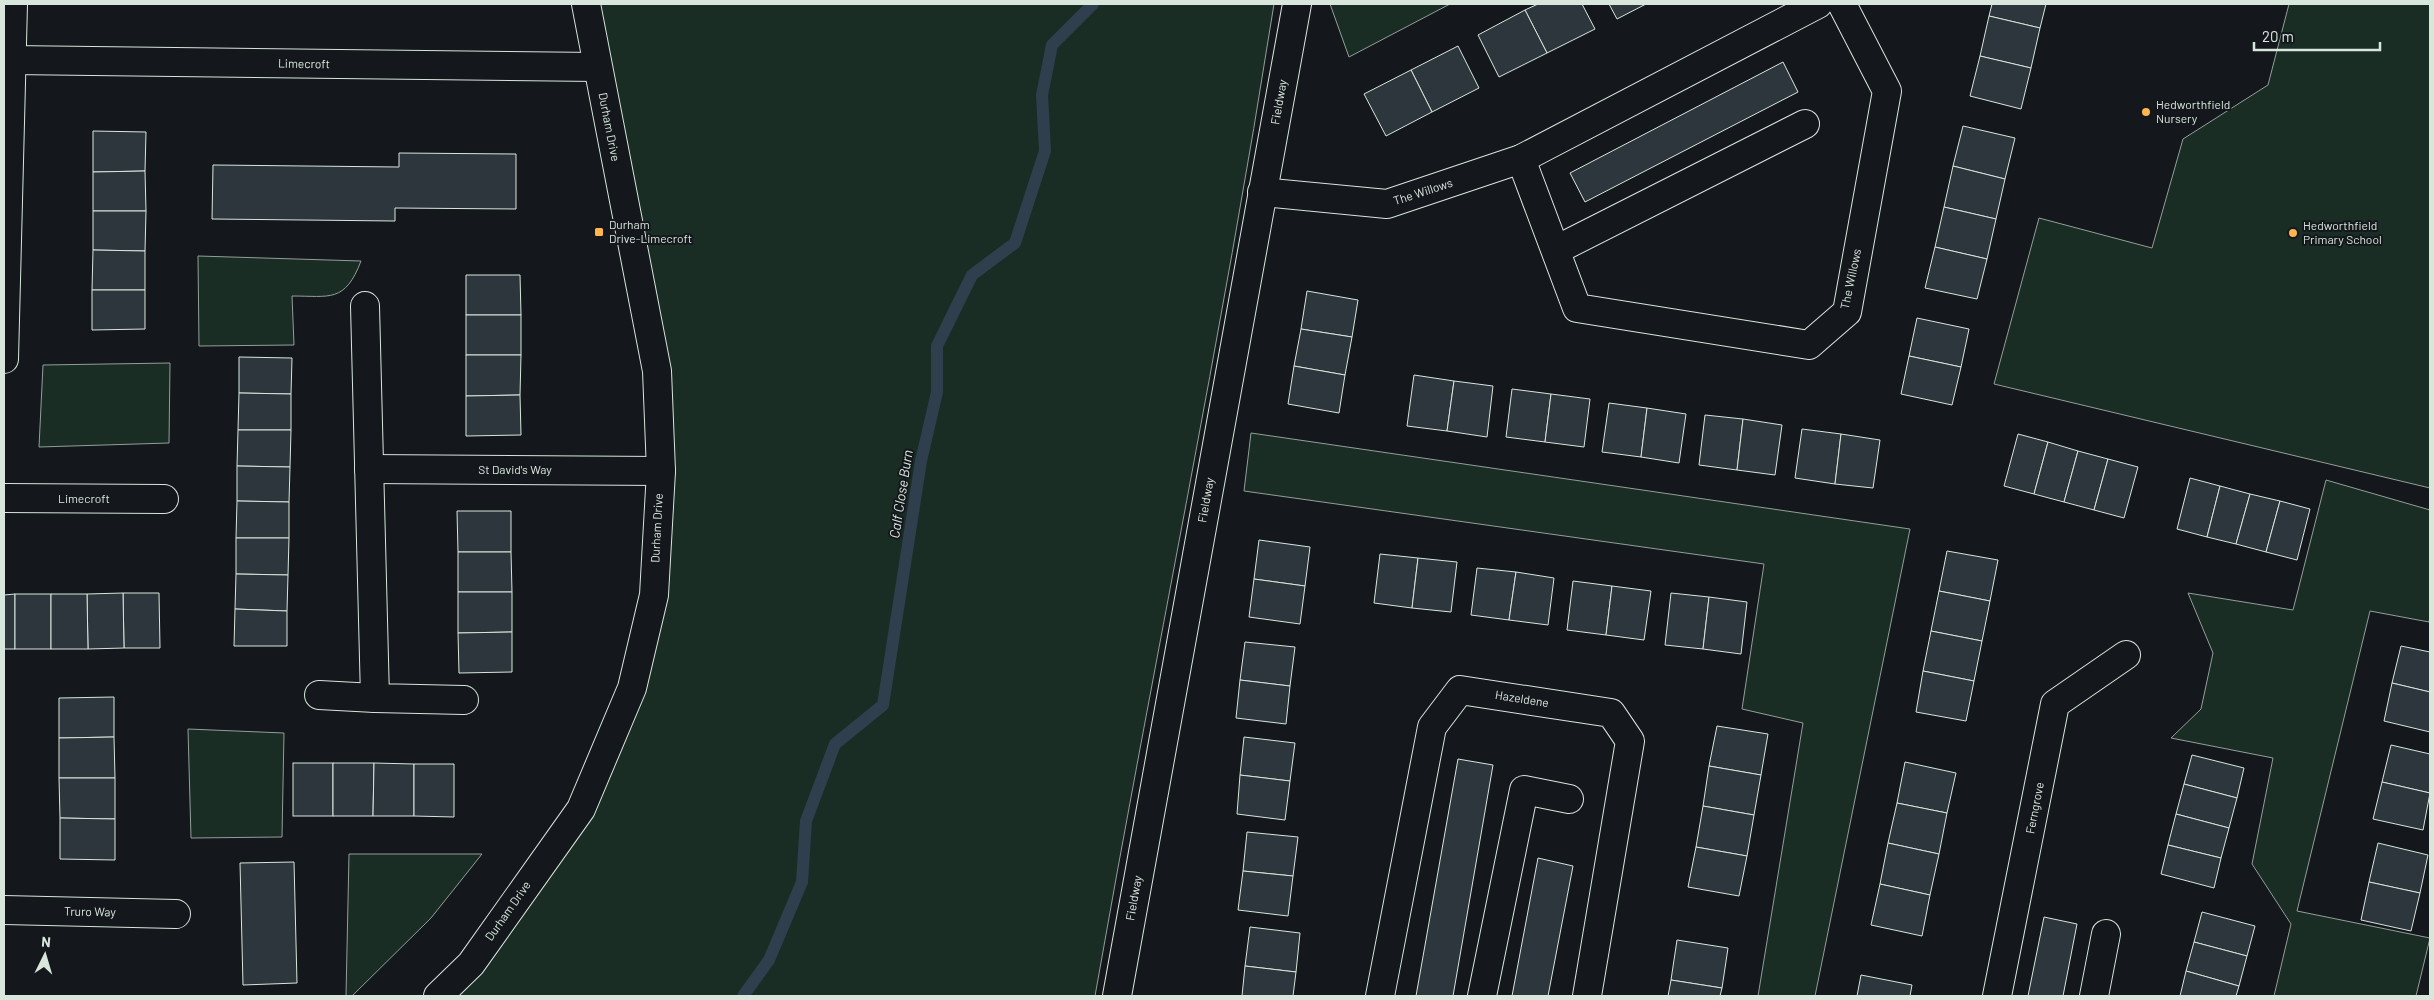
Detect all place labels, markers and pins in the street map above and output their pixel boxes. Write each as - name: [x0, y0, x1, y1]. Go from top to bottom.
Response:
- place label: Hedworthfield Nursery: [2156, 97, 2230, 125]
- marker: Hedworthfield Nursery: [2140, 106, 2152, 118]
- place label: Durham Drive-Limecroft: [609, 217, 692, 245]
- place label: Hedworthfield Primary School: [2303, 218, 2382, 246]
- marker: Durham Drive-Limecroft: [593, 226, 605, 238]
- marker: Hedworthfield Primary School: [2287, 227, 2299, 239]

